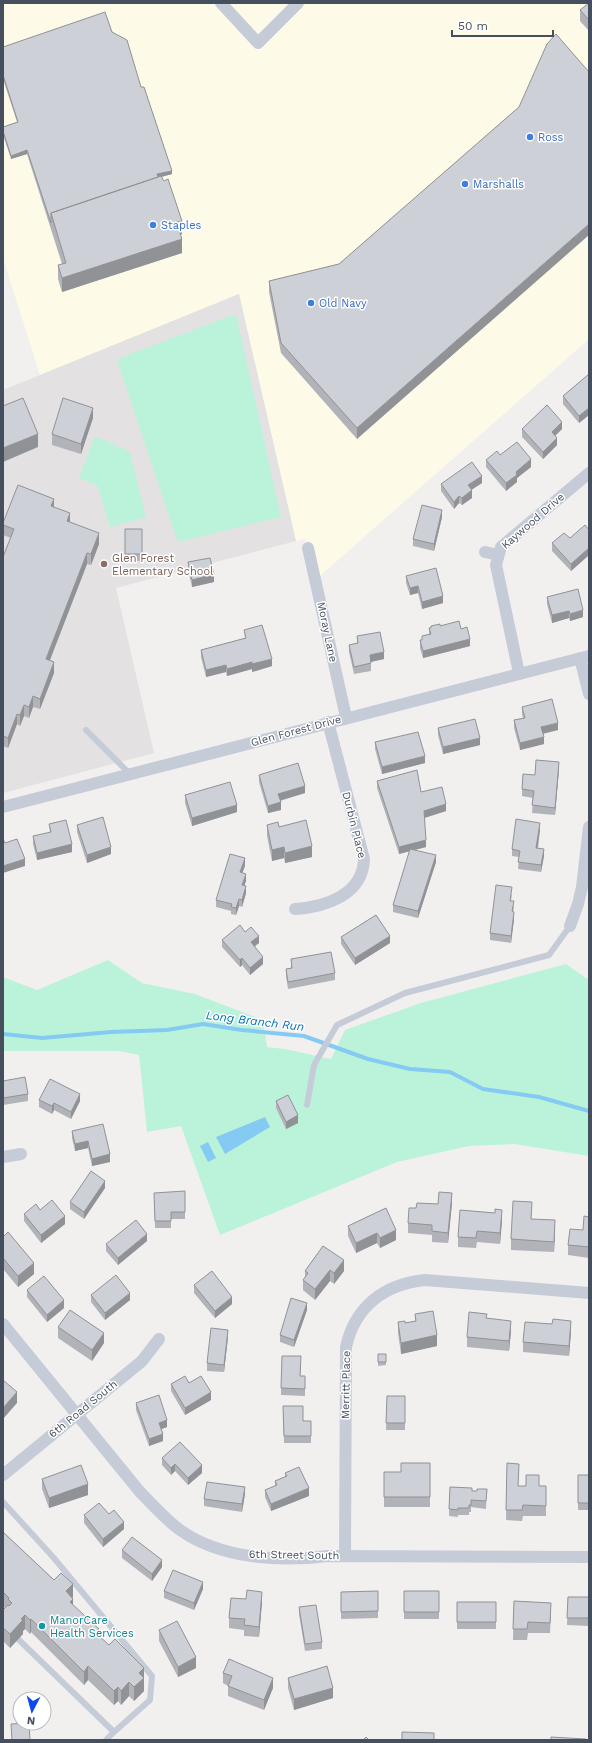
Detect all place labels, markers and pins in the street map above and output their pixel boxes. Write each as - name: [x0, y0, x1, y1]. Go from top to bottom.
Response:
- place label: Ross: [538, 131, 564, 144]
- marker: Ross: [525, 132, 535, 142]
- place label: Marshalls: [473, 178, 524, 191]
- marker: Marshalls: [460, 179, 470, 189]
- place label: Staples: [161, 219, 201, 232]
- marker: Staples: [148, 220, 158, 230]
- place label: Old Navy: [319, 297, 367, 310]
- marker: Old Navy: [306, 298, 316, 308]
- place label: Glen Forest Elementary School: [112, 552, 214, 578]
- marker: Glen Forest Elementary School: [99, 559, 109, 569]
- place label: ManorCare Health Services: [50, 1614, 134, 1640]
- marker: ManorCare Health Services: [37, 1621, 47, 1631]

